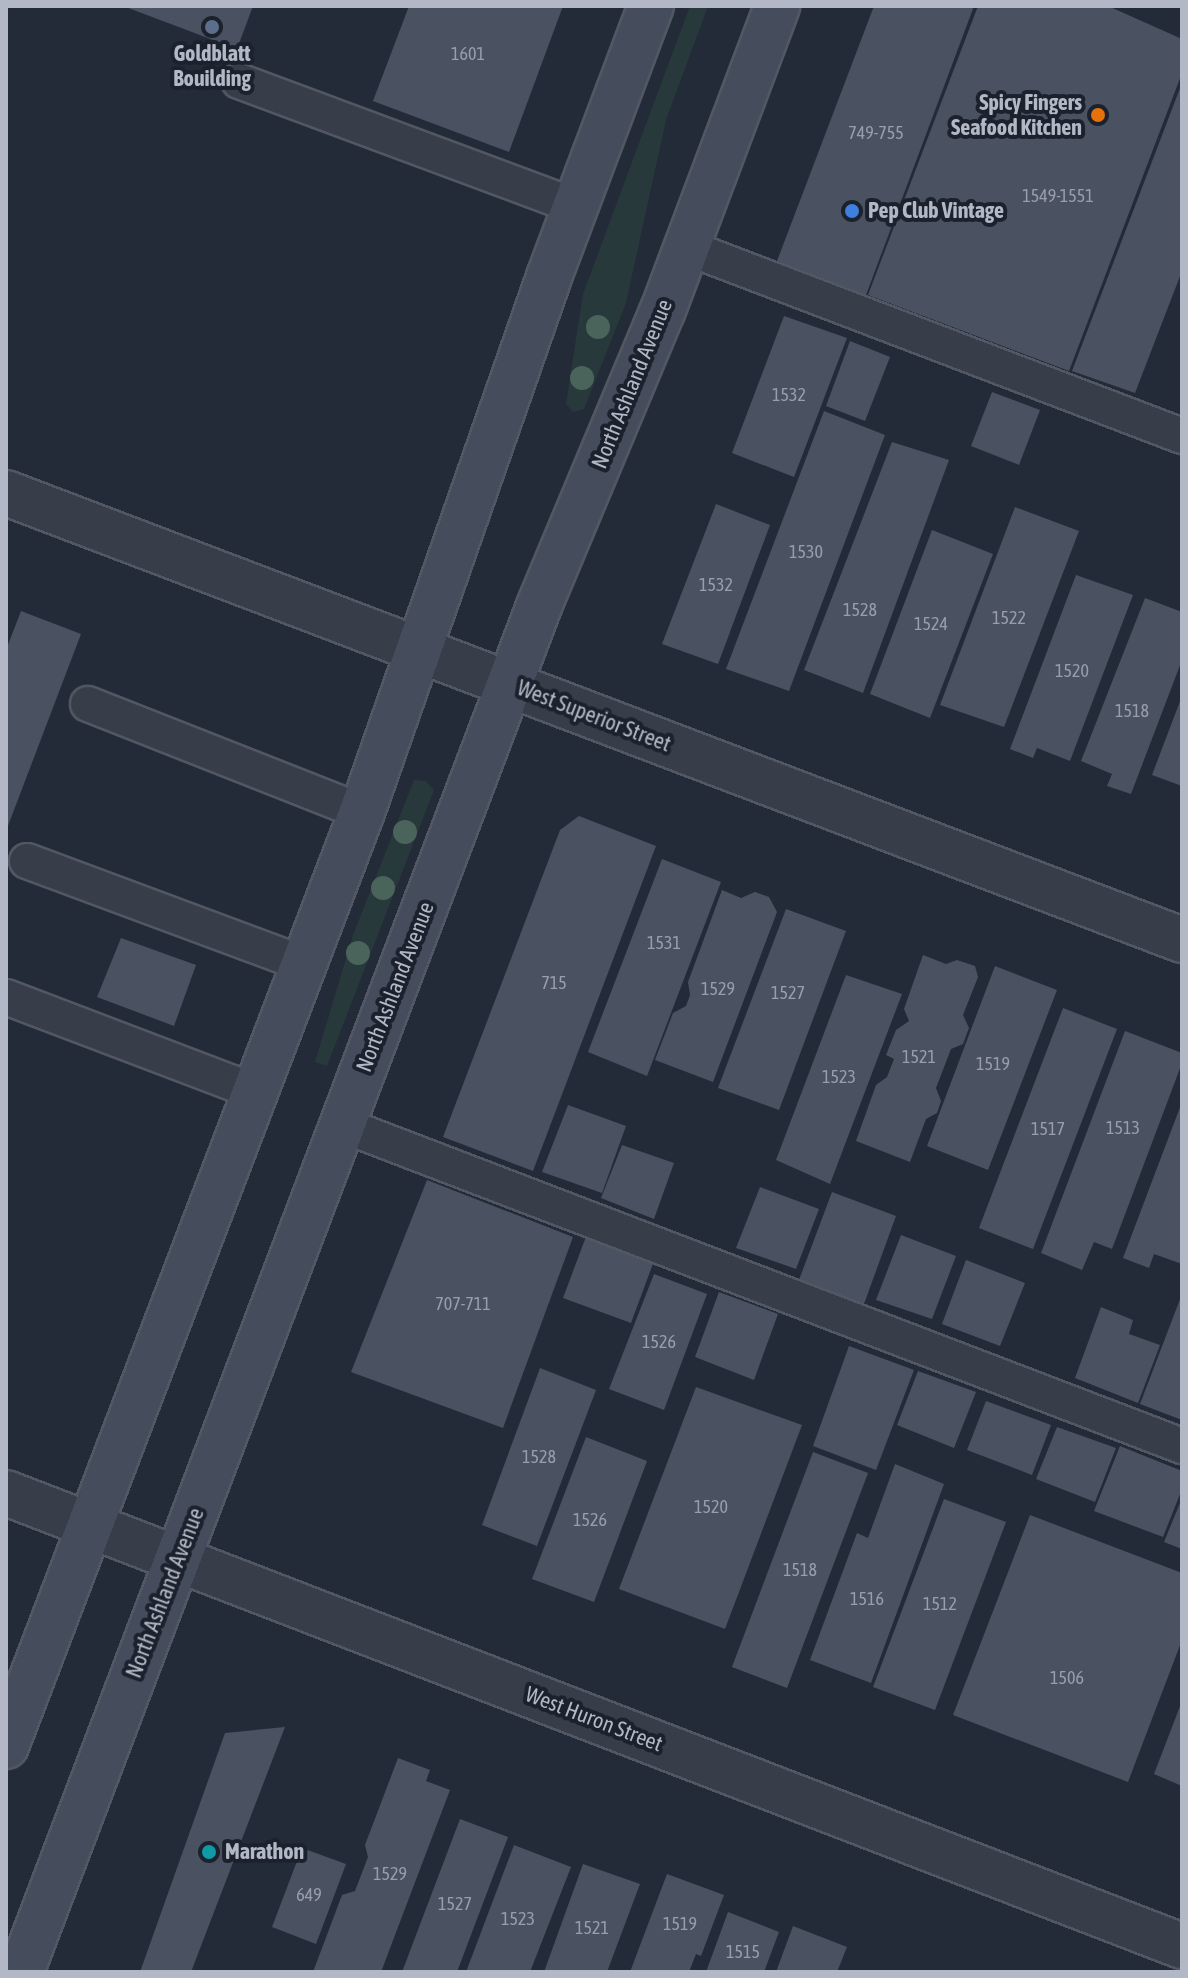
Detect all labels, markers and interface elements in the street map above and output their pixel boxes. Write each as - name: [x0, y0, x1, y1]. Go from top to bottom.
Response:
- marker: Goldblatt Bouilding: [203, 18, 221, 36]
- place label: Goldblatt Bouilding: [173, 40, 251, 92]
- house number: 1601: [451, 43, 485, 65]
- place label: Spicy Fingers Seafood Kitchen: [951, 89, 1082, 140]
- marker: Spicy Fingers Seafood Kitchen: [1089, 106, 1107, 124]
- house number: 749-755: [848, 122, 904, 144]
- house number: 1549-1551: [1022, 185, 1094, 207]
- place label: Pep Club Vintage: [868, 198, 1004, 224]
- marker: Pep Club Vintage: [843, 202, 861, 220]
- street label: North Ashland Avenue: [586, 296, 678, 472]
- house number: 1532: [772, 384, 806, 406]
- house number: 1530: [789, 541, 823, 563]
- house number: 1532: [699, 574, 733, 596]
- house number: 1528: [843, 599, 877, 621]
- house number: 1522: [992, 607, 1026, 629]
- house number: 1524: [914, 613, 948, 635]
- house number: 1520: [1055, 660, 1089, 682]
- street label: West Superior Street: [513, 675, 675, 757]
- house number: 1518: [1115, 700, 1149, 722]
- street label: North Ashland Avenue: [350, 898, 440, 1076]
- house number: 1531: [647, 932, 681, 954]
- house number: 715: [541, 972, 567, 994]
- house number: 1529: [701, 978, 735, 1000]
- house number: 1527: [771, 982, 805, 1004]
- house number: 1521: [902, 1046, 936, 1068]
- house number: 1519: [976, 1053, 1010, 1075]
- house number: 1523: [822, 1066, 856, 1088]
- house number: 1513: [1106, 1117, 1140, 1139]
- house number: 1517: [1031, 1118, 1065, 1140]
- house number: 707-711: [435, 1293, 491, 1315]
- house number: 1526: [642, 1331, 676, 1353]
- house number: 1528: [522, 1446, 556, 1468]
- house number: 1520: [694, 1496, 728, 1518]
- street label: North Ashland Avenue: [120, 1504, 210, 1682]
- house number: 1526: [573, 1509, 607, 1531]
- house number: 1518: [783, 1559, 817, 1581]
- house number: 1516: [850, 1588, 884, 1610]
- house number: 1512: [923, 1593, 957, 1615]
- house number: 1506: [1050, 1667, 1084, 1689]
- street label: West Huron Street: [522, 1681, 666, 1757]
- place label: Marathon: [225, 1839, 304, 1865]
- marker: Marathon: [200, 1843, 218, 1861]
- house number: 1529: [373, 1863, 407, 1885]
- house number: 649: [296, 1884, 322, 1906]
- house number: 1527: [438, 1893, 472, 1915]
- house number: 1523: [501, 1908, 535, 1930]
- house number: 1519: [663, 1913, 697, 1935]
- house number: 1521: [575, 1917, 609, 1939]
- house number: 1515: [726, 1941, 760, 1963]

